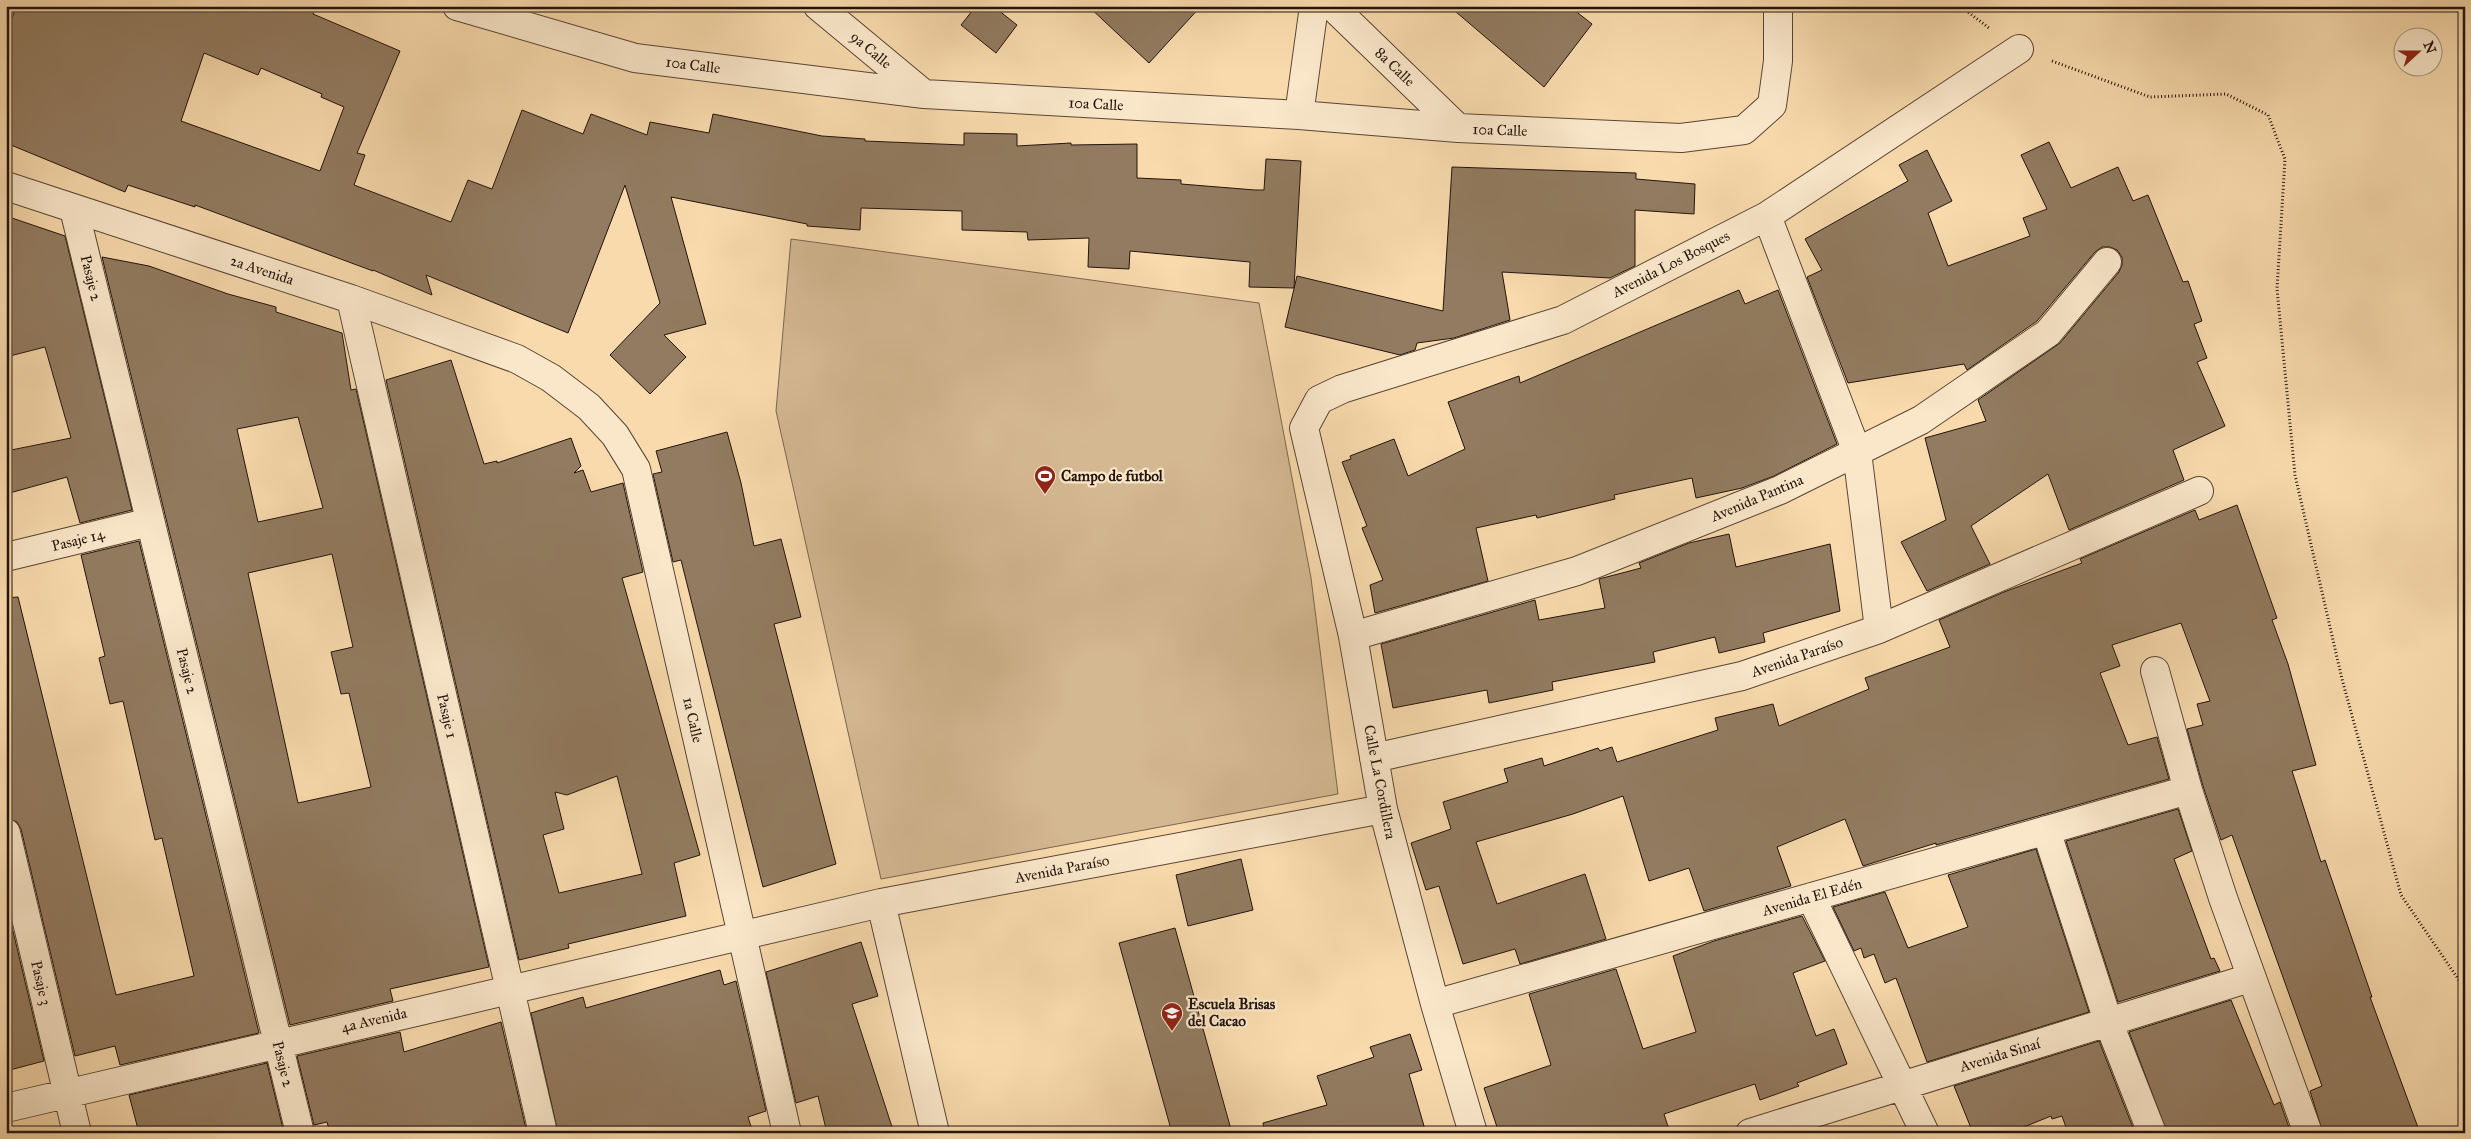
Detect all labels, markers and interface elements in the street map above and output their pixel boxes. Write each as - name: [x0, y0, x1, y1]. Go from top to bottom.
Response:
- street label: 9a Calle: [847, 28, 895, 72]
- north arrow: [2394, 28, 2444, 78]
- text: N: [2420, 39, 2440, 56]
- street label: 8a Calle: [1371, 44, 1419, 90]
- street label: 10a Calle: [665, 53, 721, 77]
- street label: 10a Calle: [1068, 94, 1124, 114]
- street label: 10a Calle: [1472, 120, 1528, 140]
- street label: Avenida Los Bosques: [1608, 227, 1733, 303]
- street label: 2a Avenida: [228, 251, 297, 289]
- street label: Pasaje 2: [77, 253, 106, 304]
- sports icon: Campo de futbol: [1033, 464, 1057, 495]
- place label: Campo de futbol: [1061, 467, 1164, 486]
- street label: Avenida Pantina: [1707, 470, 1807, 526]
- street label: Pasaje 14: [50, 525, 107, 555]
- street label: Avenida Paraíso: [1748, 633, 1846, 681]
- street label: Pasaje 2: [173, 646, 202, 697]
- street label: Pasaje 1: [433, 692, 461, 740]
- street label: 1a Calle: [679, 695, 707, 745]
- street label: Calle La Cordillera: [1360, 723, 1400, 841]
- street label: Avenida Paraíso: [1012, 851, 1111, 887]
- street label: Avenida El Edén: [1759, 874, 1864, 920]
- street label: Pasaje 3: [27, 959, 55, 1007]
- place label: Escuela Brisas del Cacao: [1188, 995, 1276, 1030]
- school or university icon: Escuela Brisas del Cacao: [1160, 1001, 1184, 1032]
- street label: 4a Avenida: [339, 1004, 409, 1036]
- street label: Avenida Sinaí: [1957, 1034, 2043, 1076]
- street label: Pasaje 2: [269, 1039, 298, 1090]

